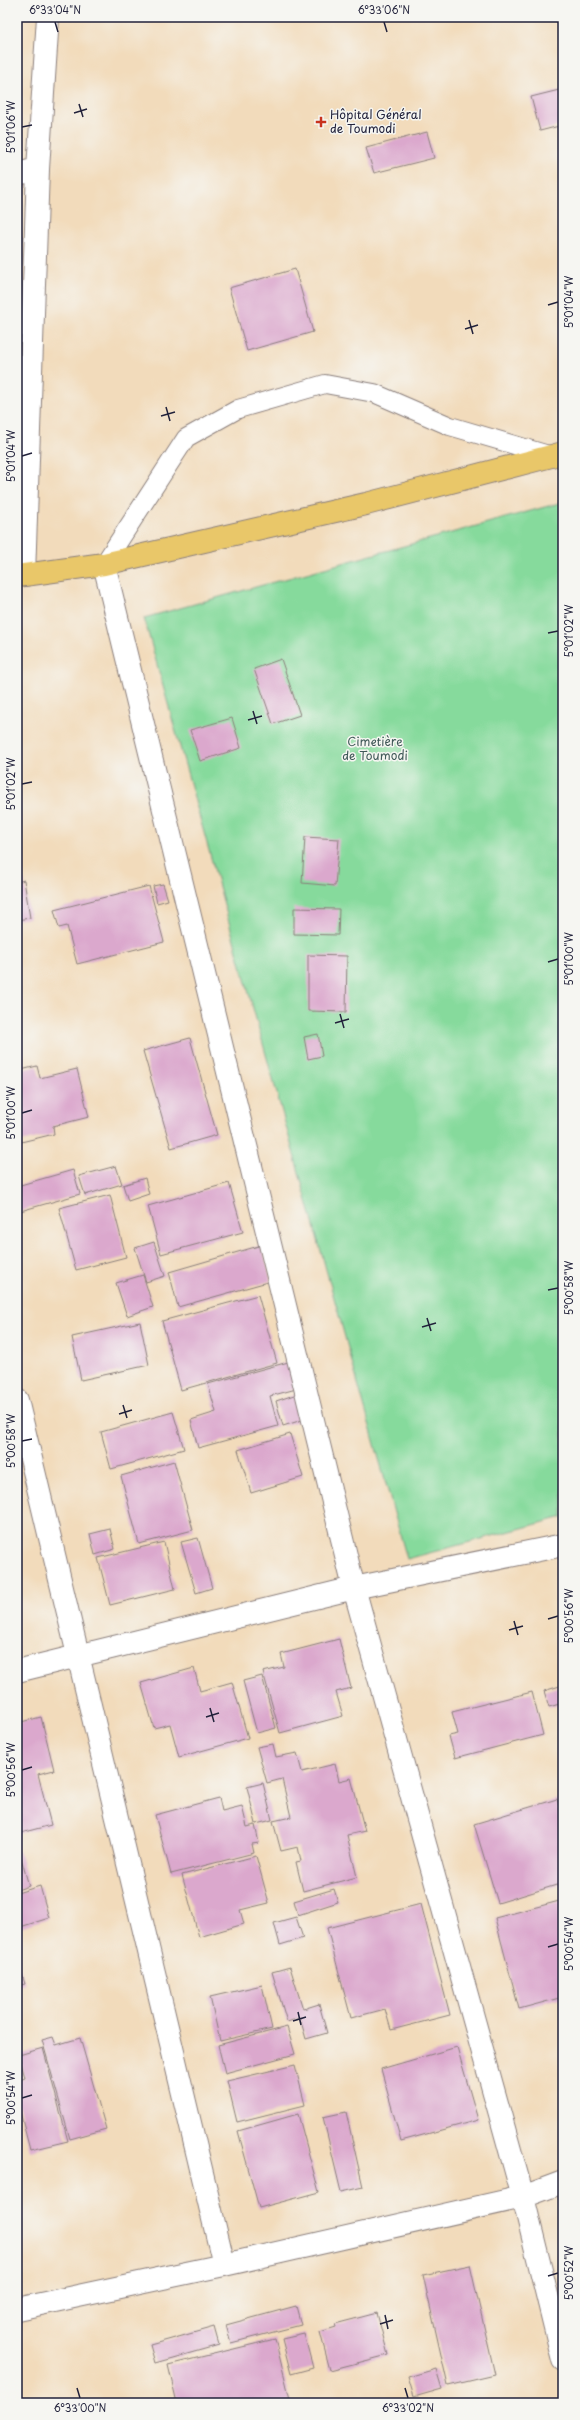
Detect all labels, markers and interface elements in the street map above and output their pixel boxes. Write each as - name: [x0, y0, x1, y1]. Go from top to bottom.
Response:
- text: 6°33'04"N: [29, 2, 81, 17]
- text: 6°33'06"N: [358, 2, 410, 17]
- text: 5°01'06"W: [3, 100, 18, 154]
- place label: Hôpital Général de Toumodi: [330, 105, 422, 137]
- marker: Hôpital Général de Toumodi: [315, 116, 327, 128]
- text: 5°01'04"W: [561, 275, 576, 328]
- text: 5°01'04"W: [3, 429, 18, 482]
- text: 5°01'02"W: [561, 604, 576, 657]
- park label: Cimetière de Toumodi: [342, 732, 408, 764]
- text: 5°01'02"W: [3, 757, 18, 810]
- text: 5°01'00"W: [561, 932, 576, 986]
- text: 5°01'00"W: [3, 1086, 18, 1140]
- text: 5°00'58"W: [561, 1260, 576, 1315]
- text: 5°00'58"W: [3, 1413, 18, 1468]
- text: 5°00'56"W: [561, 1588, 576, 1643]
- text: 5°00'56"W: [3, 1742, 18, 1797]
- text: 5°00'54"W: [561, 1916, 576, 1971]
- text: 5°00'54"W: [3, 2070, 18, 2125]
- text: 5°00'52"W: [561, 2245, 576, 2300]
- text: 6°33'00"N: [54, 2400, 107, 2415]
- text: 6°33'02"N: [382, 2400, 434, 2415]

